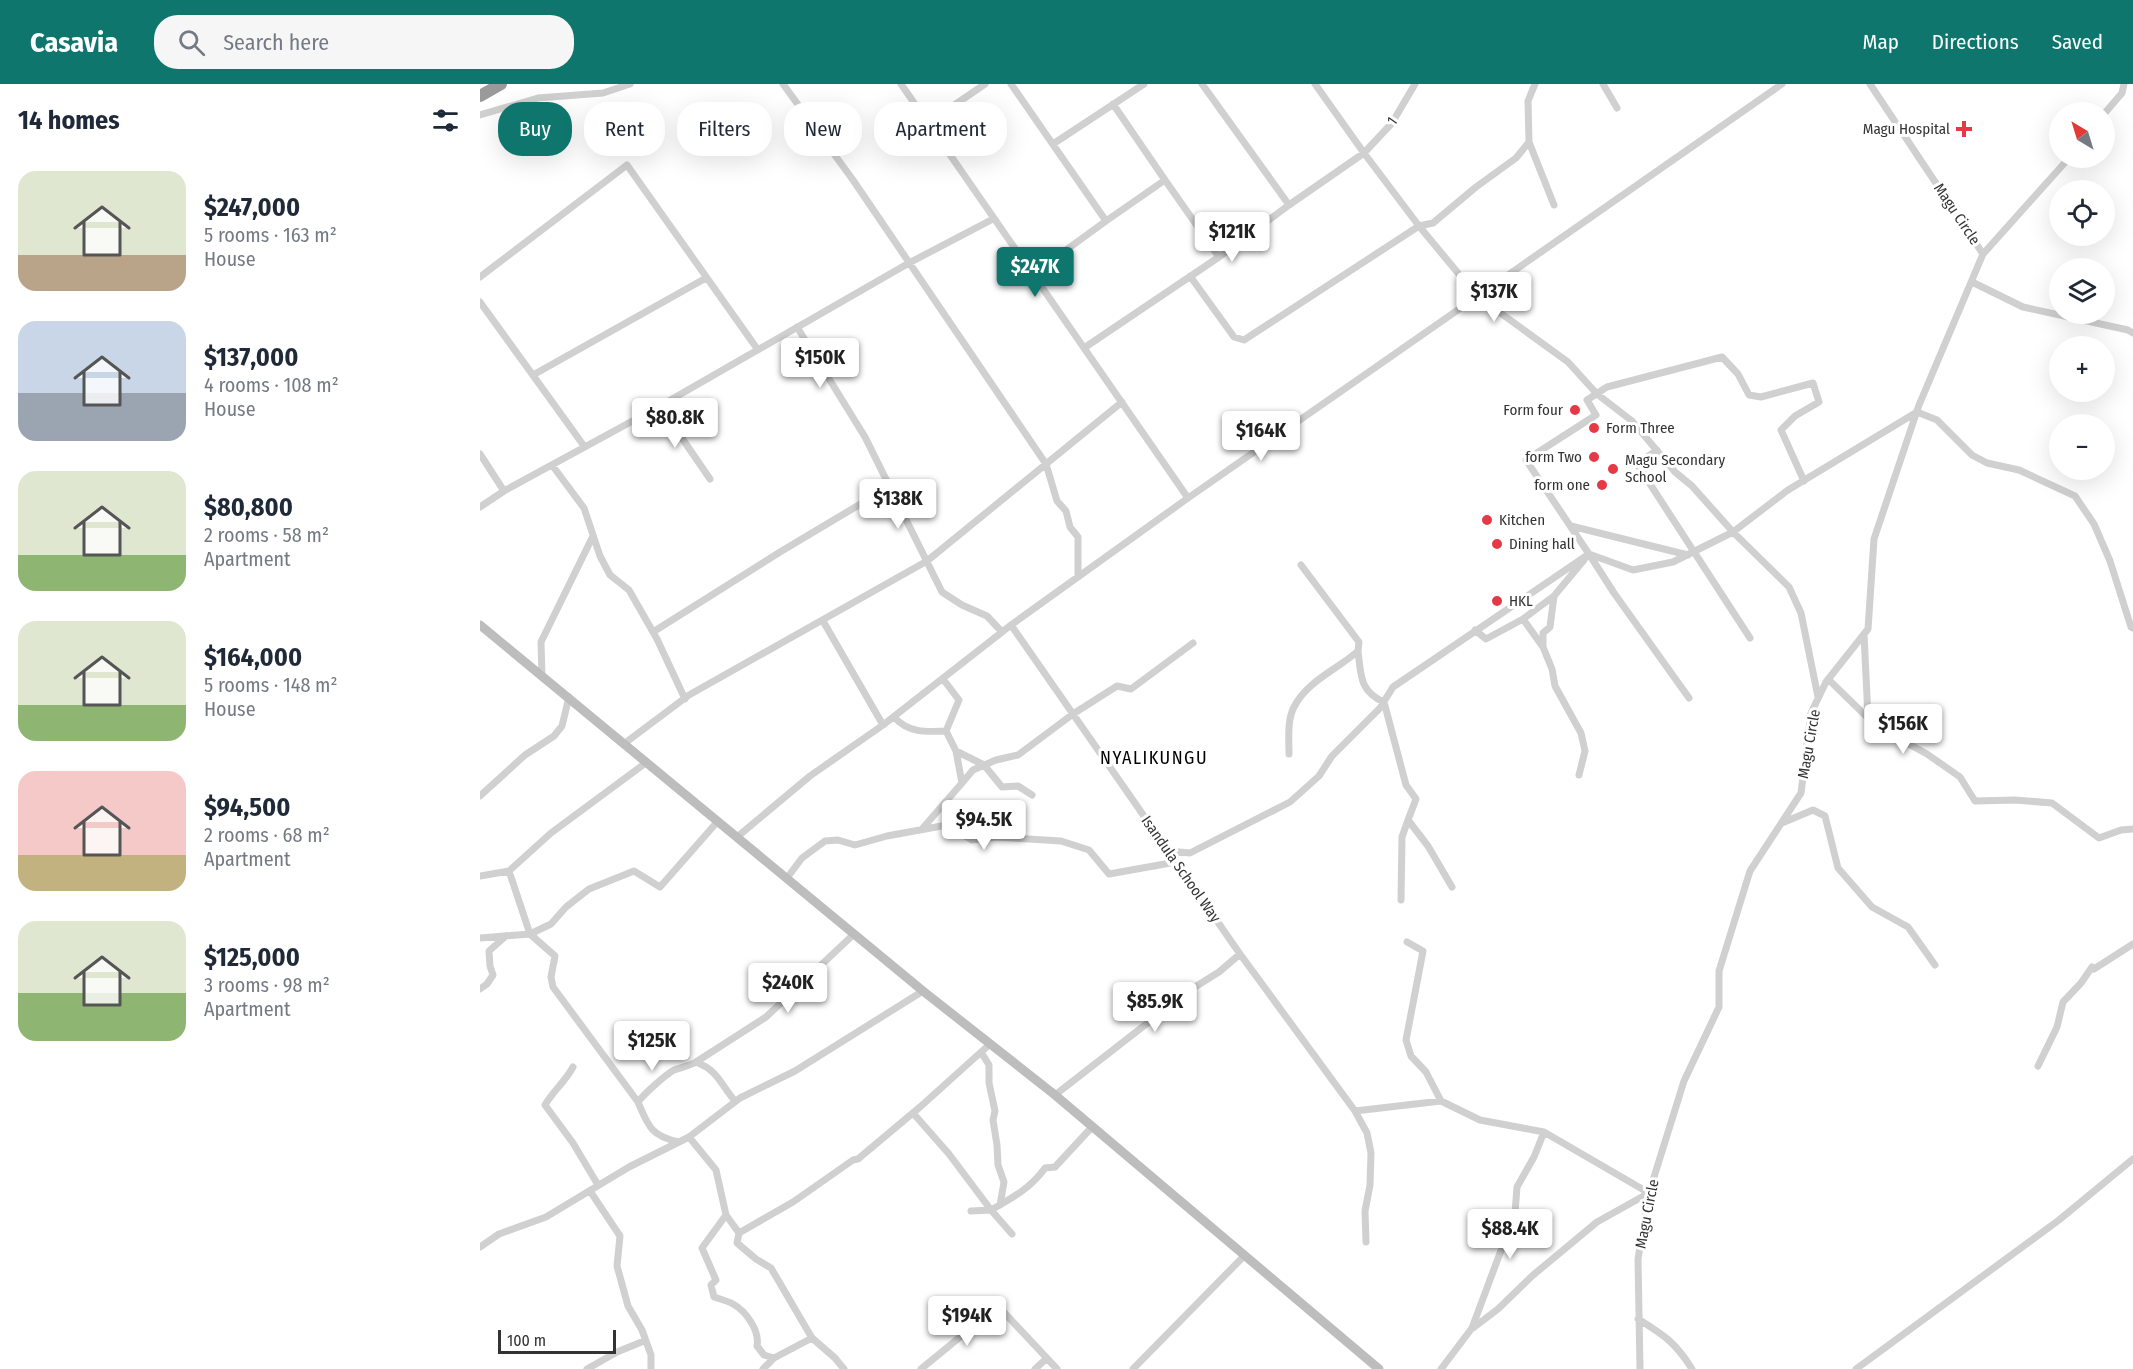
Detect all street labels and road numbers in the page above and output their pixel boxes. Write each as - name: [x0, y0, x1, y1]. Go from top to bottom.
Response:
- street label: 1: [1383, 113, 1401, 129]
- street label: Magu Circle: [1930, 180, 1984, 248]
- street label: Magu Circle: [1794, 708, 1824, 780]
- street label: Isandula School Way: [1138, 812, 1225, 926]
- street label: Magu Circle: [1631, 1178, 1663, 1250]

